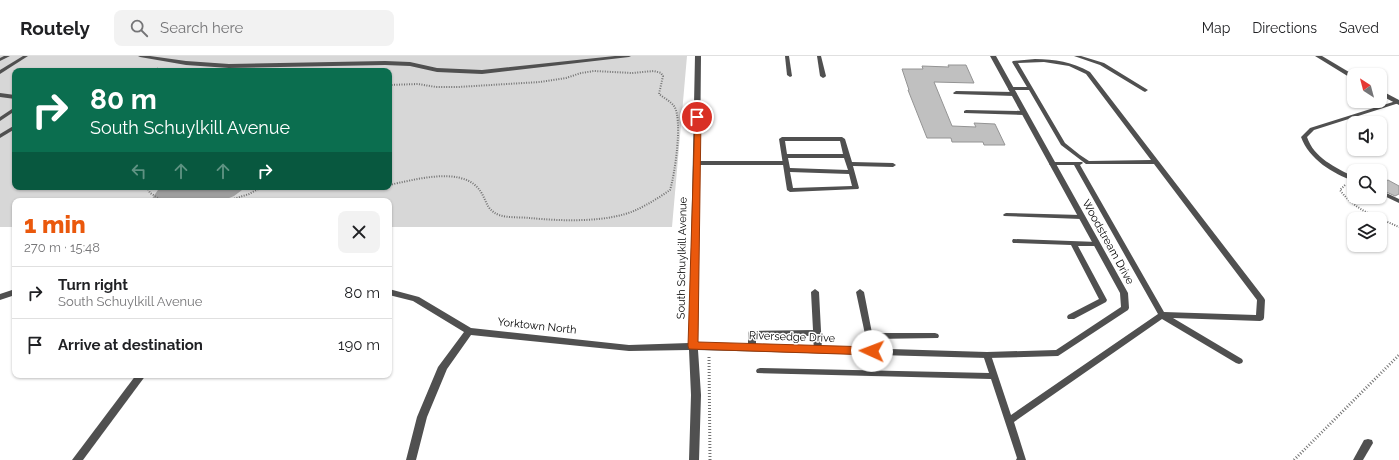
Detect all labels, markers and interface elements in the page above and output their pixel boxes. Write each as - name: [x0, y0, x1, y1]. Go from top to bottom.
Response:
- search box: [114, 10, 394, 46]
- text: Routely: [20, 17, 90, 39]
- icon: search: [128, 17, 150, 39]
- text: Search here: [160, 19, 243, 37]
- text: Map: [1202, 20, 1230, 36]
- text: Directions: [1252, 20, 1317, 36]
- text: Saved: [1339, 20, 1379, 36]
- north arrow: [1347, 68, 1387, 108]
- map controls: [1347, 68, 1387, 252]
- text: 80 m: [90, 83, 157, 116]
- icon: right: [24, 84, 76, 136]
- pin: [680, 100, 714, 134]
- icon: arrive: [686, 106, 708, 128]
- button: sound: [1347, 116, 1387, 156]
- text: South Schuylkill Avenue: [90, 117, 290, 138]
- icon: left: [128, 160, 150, 182]
- icon: ahead: [170, 160, 192, 182]
- icon: ahead: [212, 160, 234, 182]
- icon: right: [254, 160, 276, 182]
- button: search: [1347, 164, 1387, 204]
- street label: South Schuylkill Avenue: [674, 196, 690, 319]
- street label: Woodstream Drive: [1079, 197, 1137, 287]
- text: 1 min: [24, 210, 86, 239]
- button: close: [338, 211, 380, 253]
- button: layers: [1347, 212, 1387, 252]
- text: 270 m · 15:48: [24, 240, 100, 255]
- text: Turn right: [58, 276, 128, 294]
- icon: right: [24, 282, 46, 304]
- text: 80 m: [344, 284, 380, 302]
- text: South Schuylkill Avenue: [58, 294, 202, 309]
- street label: Yorktown North: [497, 315, 577, 337]
- street label: Riversedge Drive: [749, 329, 836, 345]
- position arrow: [851, 330, 893, 372]
- icon: arrive: [24, 334, 46, 356]
- text: Arrive at destination: [58, 336, 203, 354]
- text: 190 m: [338, 336, 380, 354]

